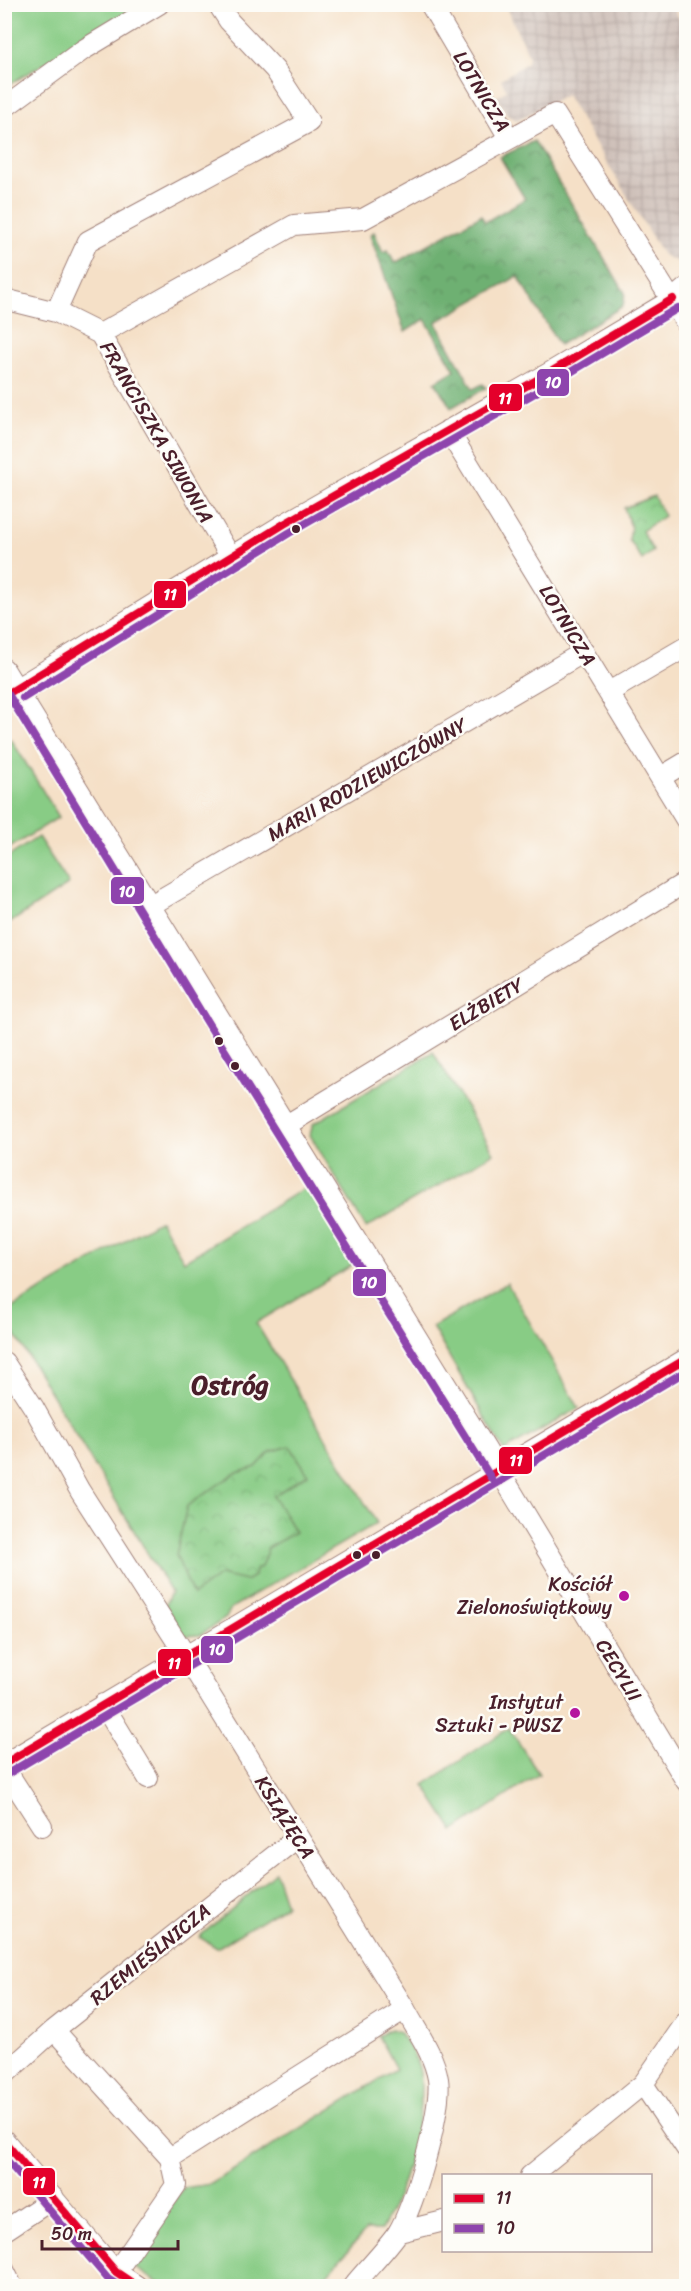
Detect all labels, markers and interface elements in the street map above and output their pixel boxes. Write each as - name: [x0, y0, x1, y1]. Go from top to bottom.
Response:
- street label: LOTNICZA: [443, 44, 520, 139]
- street label: FRANCISZKA SIWONIA: [90, 334, 223, 530]
- line badge: 10: [536, 368, 570, 397]
- text: 10: [545, 368, 561, 397]
- line badge: 11: [488, 383, 523, 412]
- text: 11: [498, 384, 512, 413]
- unlabelled marker: [290, 523, 302, 535]
- street label: LOTNICZA: [529, 578, 606, 673]
- line badge: 11: [153, 580, 187, 609]
- text: 11: [163, 580, 177, 609]
- street label: MARII RODZIEWICZÓWNY: [260, 707, 475, 851]
- line badge: 10: [110, 876, 145, 905]
- text: 10: [119, 877, 135, 906]
- street label: ELŻBIETY: [442, 967, 533, 1041]
- unlabelled marker: [213, 1035, 225, 1047]
- unlabelled marker: [229, 1060, 241, 1072]
- line badge: 10: [352, 1268, 387, 1297]
- text: 10: [361, 1268, 377, 1297]
- district label: Ostróg: [191, 1362, 269, 1408]
- line badge: 11: [498, 1446, 533, 1475]
- text: 11: [509, 1446, 523, 1475]
- unlabelled marker: [351, 1549, 363, 1561]
- unlabelled marker: [370, 1549, 382, 1561]
- place label: Kościół Zielonoświątkowy: [457, 1567, 613, 1625]
- marker: Kościół Zielonoświątkowy: [617, 1589, 631, 1603]
- street label: CECYLII: [586, 1632, 651, 1709]
- line badge: 10: [200, 1635, 234, 1664]
- text: 10: [209, 1635, 225, 1664]
- line badge: 11: [157, 1648, 192, 1677]
- text: 11: [167, 1649, 181, 1678]
- place label: Instytut Sztuki - PWSZ: [435, 1685, 564, 1743]
- marker: Instytut Sztuki - PWSZ: [568, 1706, 582, 1720]
- street label: KSIĄŻĘCA: [245, 1768, 324, 1866]
- street label: RZEMIEŚLNICZA: [82, 1894, 219, 2014]
- line badge: 11: [22, 2167, 56, 2196]
- text: 11: [32, 2168, 46, 2197]
- legend: [442, 2174, 652, 2252]
- text: 11: [496, 2182, 512, 2214]
- text: 10: [496, 2212, 515, 2244]
- scale bar: [42, 2213, 178, 2251]
- text: 50 m: [51, 2218, 92, 2250]

